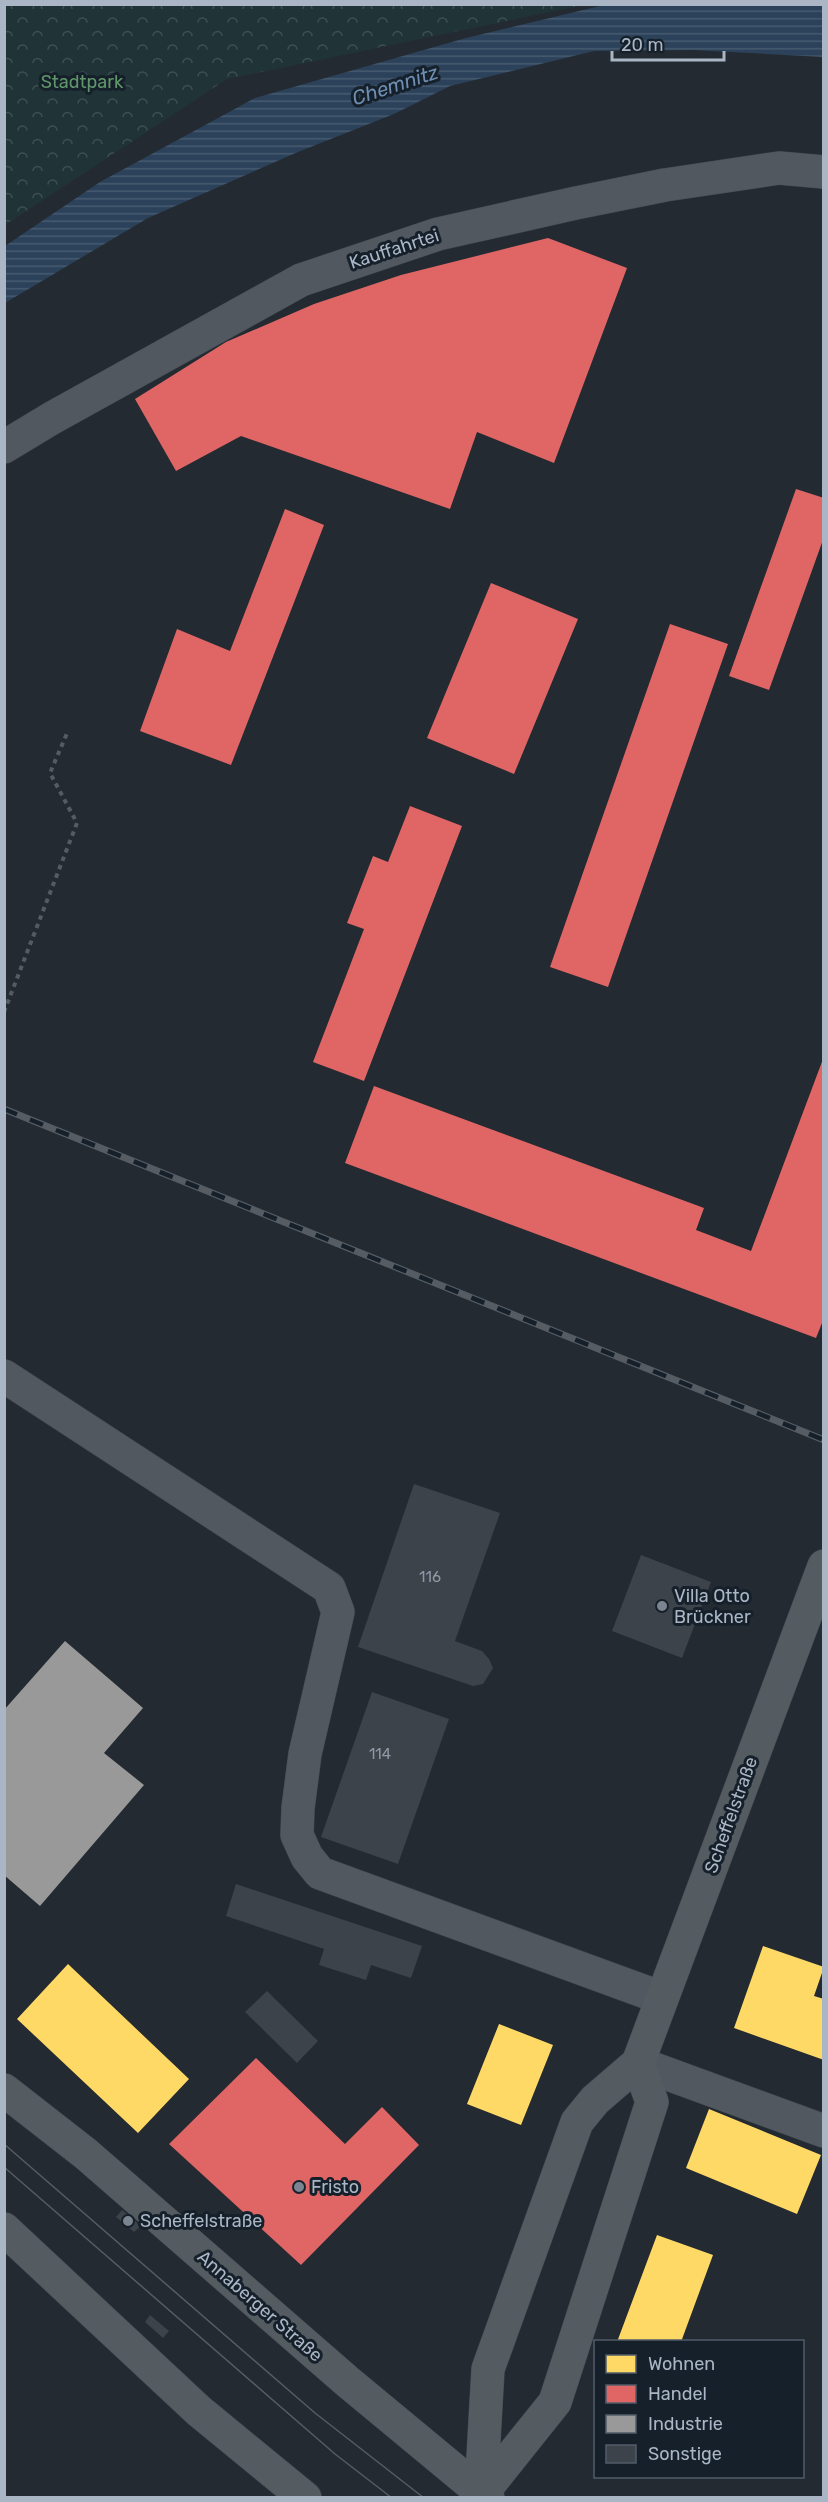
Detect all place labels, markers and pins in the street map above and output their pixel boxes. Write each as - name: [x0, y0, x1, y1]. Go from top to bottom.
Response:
- place label: Villa Otto Brückner: [674, 1585, 751, 1628]
- marker: Villa Otto Brückner: [655, 1599, 669, 1613]
- place label: Fristo: [311, 2176, 359, 2198]
- marker: Fristo: [292, 2180, 306, 2194]
- place label: Scheffelstraße: [140, 2210, 262, 2232]
- marker: Scheffelstraße: [121, 2214, 135, 2228]

